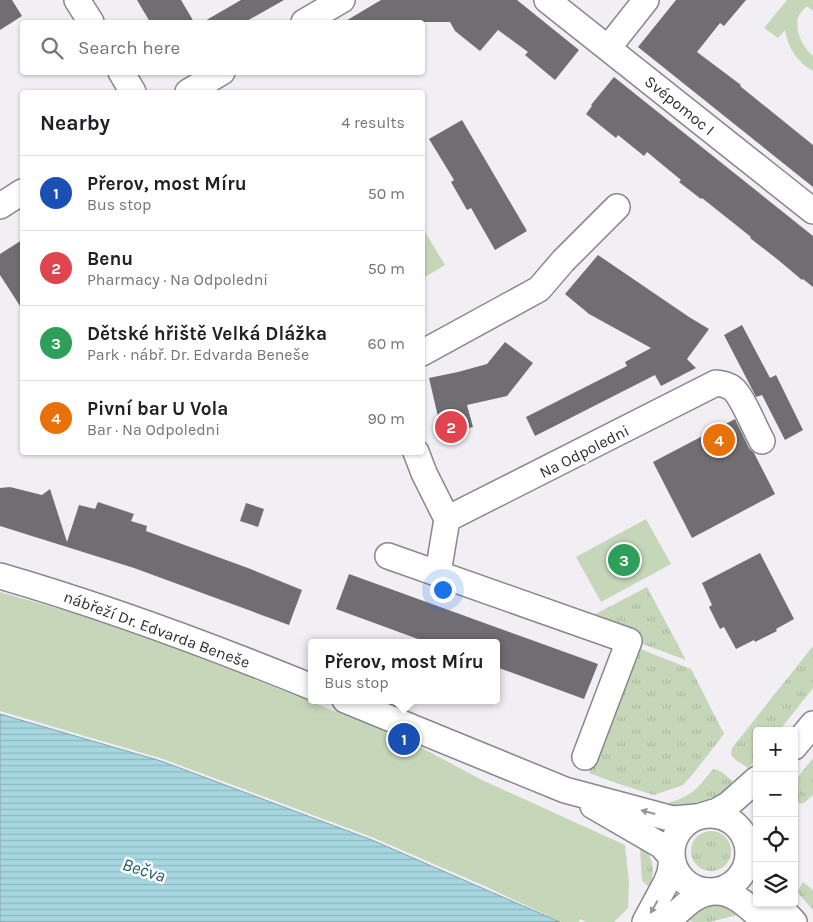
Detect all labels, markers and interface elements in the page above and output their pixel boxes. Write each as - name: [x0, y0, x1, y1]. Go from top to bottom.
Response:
- search box: [20, 20, 425, 75]
- icon: search: [38, 34, 66, 62]
- text: Search here: [78, 37, 180, 59]
- street label: Svépomoc I: [641, 71, 718, 139]
- text: Nearby: [40, 111, 110, 135]
- text: 4 results: [341, 113, 405, 132]
- text: Přerov, most Míru: [87, 173, 247, 195]
- text: 1: [53, 184, 59, 203]
- text: 50 m: [368, 184, 405, 203]
- text: Bus stop: [87, 195, 151, 214]
- text: Benu: [87, 248, 133, 270]
- text: 2: [51, 259, 61, 278]
- text: 50 m: [368, 259, 405, 278]
- text: Pharmacy · Na Odpoledni: [87, 270, 268, 289]
- text: Dětské hřiště Velká Dlážka: [87, 323, 327, 345]
- text: 3: [51, 334, 61, 353]
- text: 60 m: [368, 334, 405, 353]
- text: Park · nábř. Dr. Edvarda Beneše: [87, 345, 309, 364]
- text: Pivní bar U Vola: [87, 398, 228, 420]
- pin: 2: [435, 408, 467, 446]
- text: 4: [51, 409, 61, 428]
- text: 90 m: [367, 409, 405, 428]
- text: Bar · Na Odpoledni: [87, 420, 220, 439]
- street label: Na Odpoledni: [536, 421, 632, 482]
- pin: 4: [703, 421, 735, 459]
- pin: 3: [608, 541, 640, 579]
- your location: [430, 577, 456, 603]
- street label: nábřeží Dr. Edvarda Beneše: [61, 587, 253, 672]
- popup: [308, 639, 500, 704]
- text: Přerov, most Míru: [324, 651, 484, 673]
- text: Bus stop: [324, 673, 389, 692]
- pin: 1: [388, 720, 420, 758]
- map controls: [753, 727, 798, 907]
- button: +: [753, 727, 798, 772]
- button: −: [753, 772, 798, 817]
- one-way arrow: [640, 808, 655, 816]
- button: locate: [753, 817, 798, 862]
- water label: Bečva: [120, 853, 168, 887]
- button: layers: [753, 862, 798, 907]
- one-way arrow: [650, 899, 658, 914]

